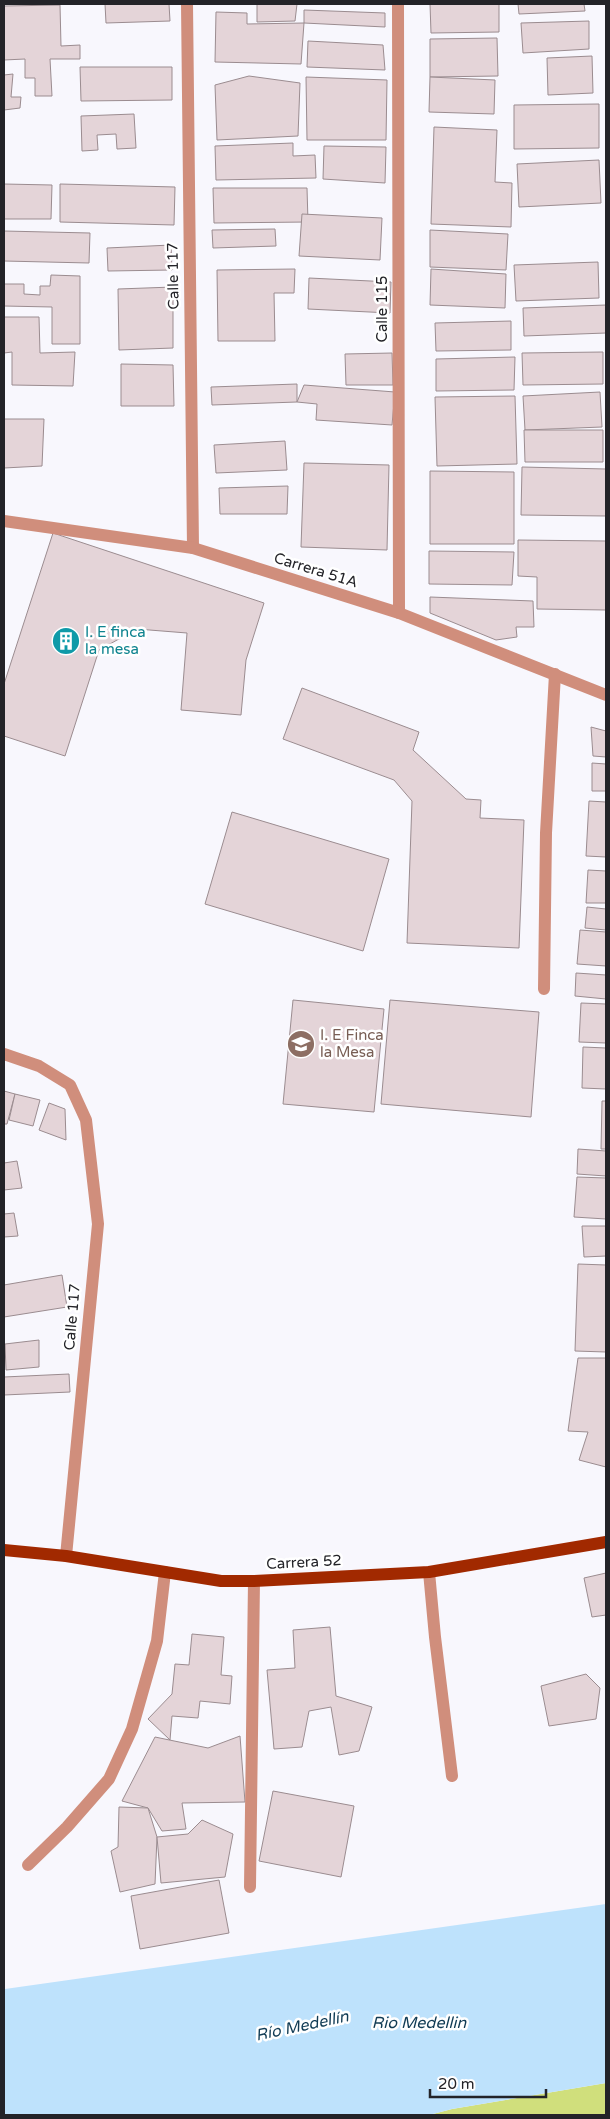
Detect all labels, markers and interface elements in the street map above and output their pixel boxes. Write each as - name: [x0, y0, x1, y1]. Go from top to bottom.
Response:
- street label: Calle 117: [163, 242, 183, 310]
- street label: Calle 115: [373, 276, 391, 342]
- street label: Carrera 51A: [272, 549, 360, 591]
- place label: I. E finca la mesa: [85, 623, 146, 658]
- building icon: I. E finca la mesa: [51, 626, 81, 656]
- place label: I. E Finca la Mesa: [320, 1026, 384, 1061]
- school or university icon: I. E Finca la Mesa: [286, 1029, 316, 1059]
- street label: Calle 117: [60, 1283, 84, 1351]
- street label: Carrera 52: [266, 1551, 342, 1573]
- water label: Río Medellín: [254, 2006, 351, 2046]
- water label: Rio Medellin: [372, 2013, 467, 2033]
- scale bar: [430, 2066, 546, 2098]
- text: 20 m: [438, 2075, 475, 2093]

